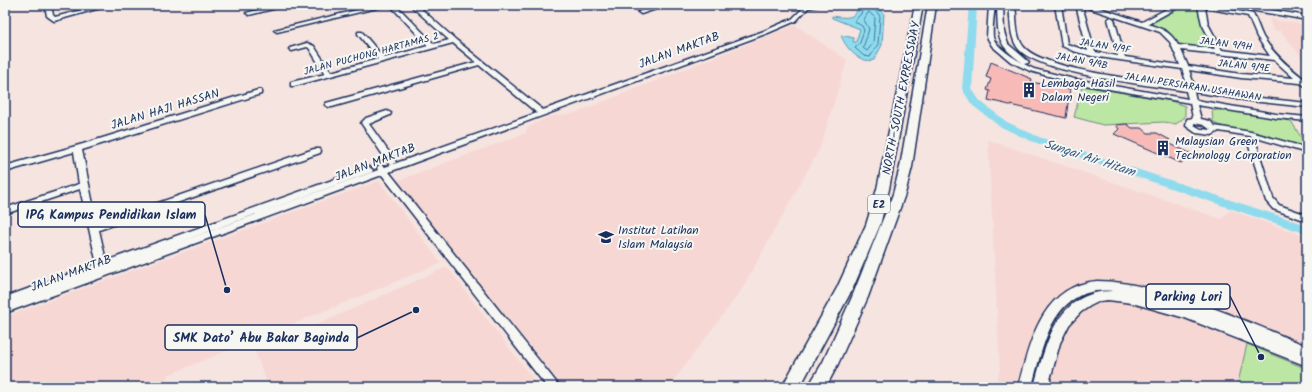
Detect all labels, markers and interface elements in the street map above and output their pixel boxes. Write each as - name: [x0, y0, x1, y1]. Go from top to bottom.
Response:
- street label: NORTH–SOUTH EXPRESSWAY: [877, 19, 926, 176]
- street label: JALAN MAKTAB: [636, 27, 722, 74]
- street label: JALAN PUCHONG HARTAMAS 2: [302, 28, 441, 80]
- street label: JALAN 9/9H: [1199, 33, 1253, 55]
- street label: JALAN 9/9F: [1078, 34, 1132, 58]
- street label: JALAN 9/9B: [1054, 48, 1109, 74]
- street label: JALAN 9/9E: [1217, 55, 1272, 77]
- street label: JALAN PERSIARAN USAHAWAN: [1123, 68, 1263, 106]
- place label: Lembaga Hasil Dalam Negeri: [1041, 74, 1115, 107]
- building icon: Lembaga Hasil Dalam Negeri: [1020, 81, 1038, 99]
- street label: JALAN HAJI HASSAN: [108, 84, 222, 135]
- place label: Malaysian Green Technology Corporation: [1175, 132, 1292, 165]
- water label: Sungai Air Hitam: [1041, 134, 1139, 184]
- street label: JALAN MAKTAB: [332, 138, 418, 187]
- building icon: Malaysian Green Technology Corporation: [1154, 139, 1172, 157]
- road number: E2: [868, 195, 890, 213]
- callout: IPG Kampus Pendidikan Islam: [18, 202, 205, 227]
- text: IPG Kampus Pendidikan Islam: [26, 205, 197, 226]
- place label: Institut Latihan Islam Malaysia: [618, 221, 699, 254]
- school or university icon: Institut Latihan Islam Malaysia: [597, 228, 615, 246]
- street label: JALAN MAKTAB: [28, 250, 114, 297]
- callout: Parking Lori: [1146, 284, 1230, 309]
- text: Parking Lori: [1154, 287, 1223, 308]
- callout: SMK Dato’ Abu Bakar Baginda: [165, 325, 357, 350]
- text: SMK Dato’ Abu Bakar Baginda: [173, 328, 349, 349]

